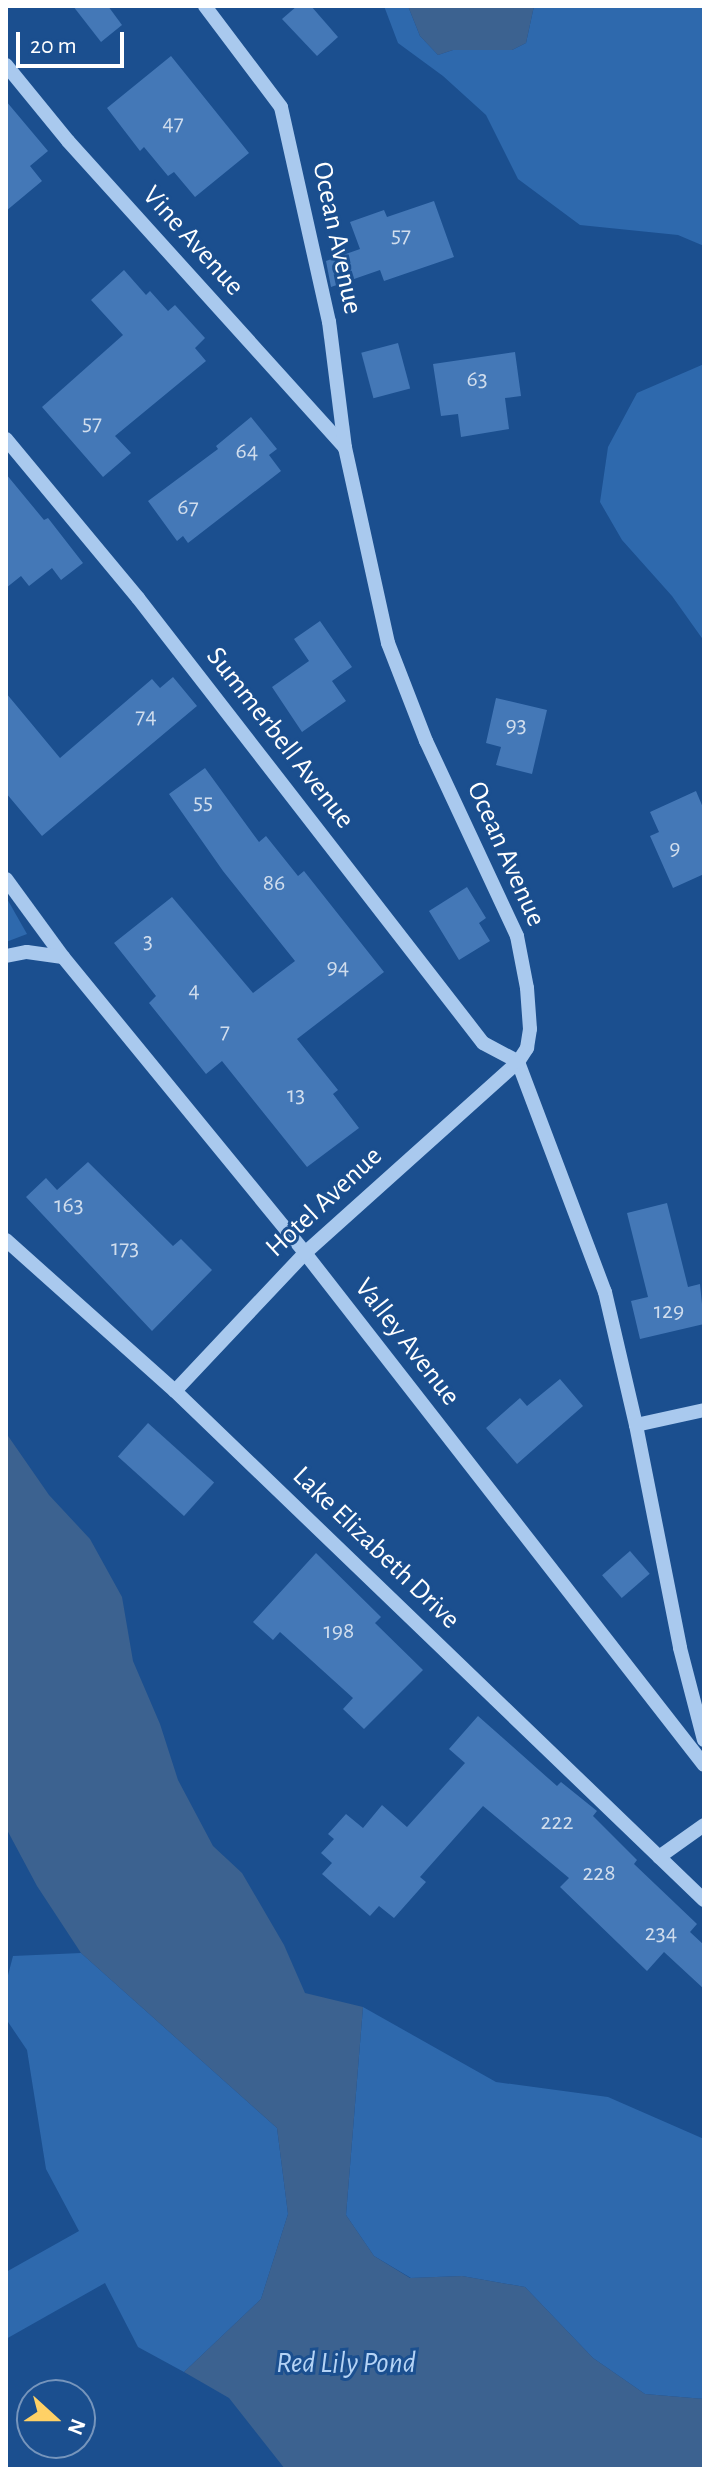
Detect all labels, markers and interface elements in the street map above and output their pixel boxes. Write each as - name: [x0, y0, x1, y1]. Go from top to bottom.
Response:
- scale bar: [20, 16, 128, 66]
- text: 20 m: [30, 34, 77, 58]
- house number: 47: [162, 110, 184, 138]
- street label: Ocean Avenue: [304, 159, 370, 317]
- street label: Vine Avenue: [135, 179, 251, 303]
- house number: 57: [391, 222, 411, 250]
- house number: 63: [466, 366, 488, 394]
- house number: 57: [82, 410, 102, 438]
- house number: 64: [236, 438, 258, 466]
- house number: 67: [177, 494, 199, 522]
- street label: Summerbell Avenue: [199, 641, 361, 835]
- house number: 74: [135, 703, 157, 731]
- house number: 93: [505, 712, 527, 740]
- street label: Ocean Avenue: [459, 776, 553, 932]
- house number: 55: [193, 789, 213, 817]
- house number: 9: [669, 835, 681, 863]
- house number: 86: [263, 870, 285, 898]
- house number: 3: [143, 928, 153, 956]
- house number: 94: [327, 954, 349, 982]
- house number: 4: [188, 977, 200, 1005]
- house number: 7: [220, 1018, 230, 1046]
- house number: 13: [287, 1082, 305, 1110]
- street label: Hotel Avenue: [259, 1140, 389, 1264]
- house number: 163: [54, 1192, 84, 1220]
- house number: 173: [111, 1235, 139, 1263]
- street label: Valley Avenue: [347, 1272, 467, 1412]
- house number: 129: [654, 1298, 684, 1326]
- street label: Lake Elizabeth Drive: [285, 1460, 467, 1636]
- house number: 198: [324, 1618, 354, 1646]
- house number: 222: [541, 1809, 573, 1837]
- house number: 228: [582, 1860, 616, 1888]
- house number: 234: [645, 1920, 677, 1948]
- water label: Red Lily Pond: [276, 2345, 416, 2381]
- north arrow: [16, 2379, 96, 2459]
- text: N: [64, 2416, 90, 2438]

